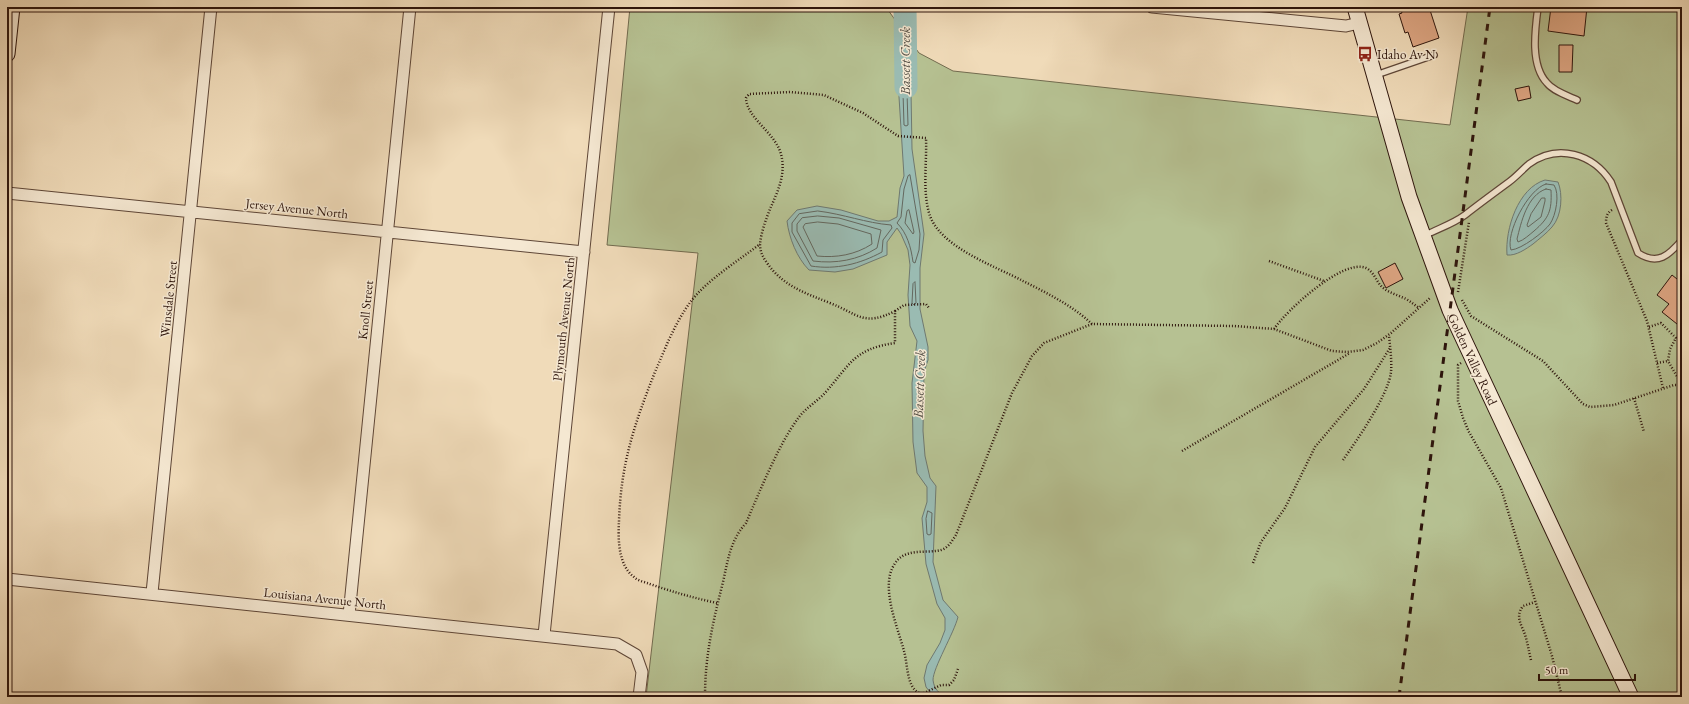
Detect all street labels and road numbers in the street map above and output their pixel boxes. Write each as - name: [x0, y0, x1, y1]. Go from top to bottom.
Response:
- street label: Jersey Avenue North: [244, 195, 349, 222]
- street label: Plymouth Avenue North: [549, 256, 578, 382]
- street label: Winsdale Street: [156, 260, 181, 338]
- street label: Knoll Street: [354, 280, 377, 340]
- street label: Golden Valley Road: [1444, 311, 1501, 408]
- street label: Louisiana Avenue North: [263, 584, 387, 613]

